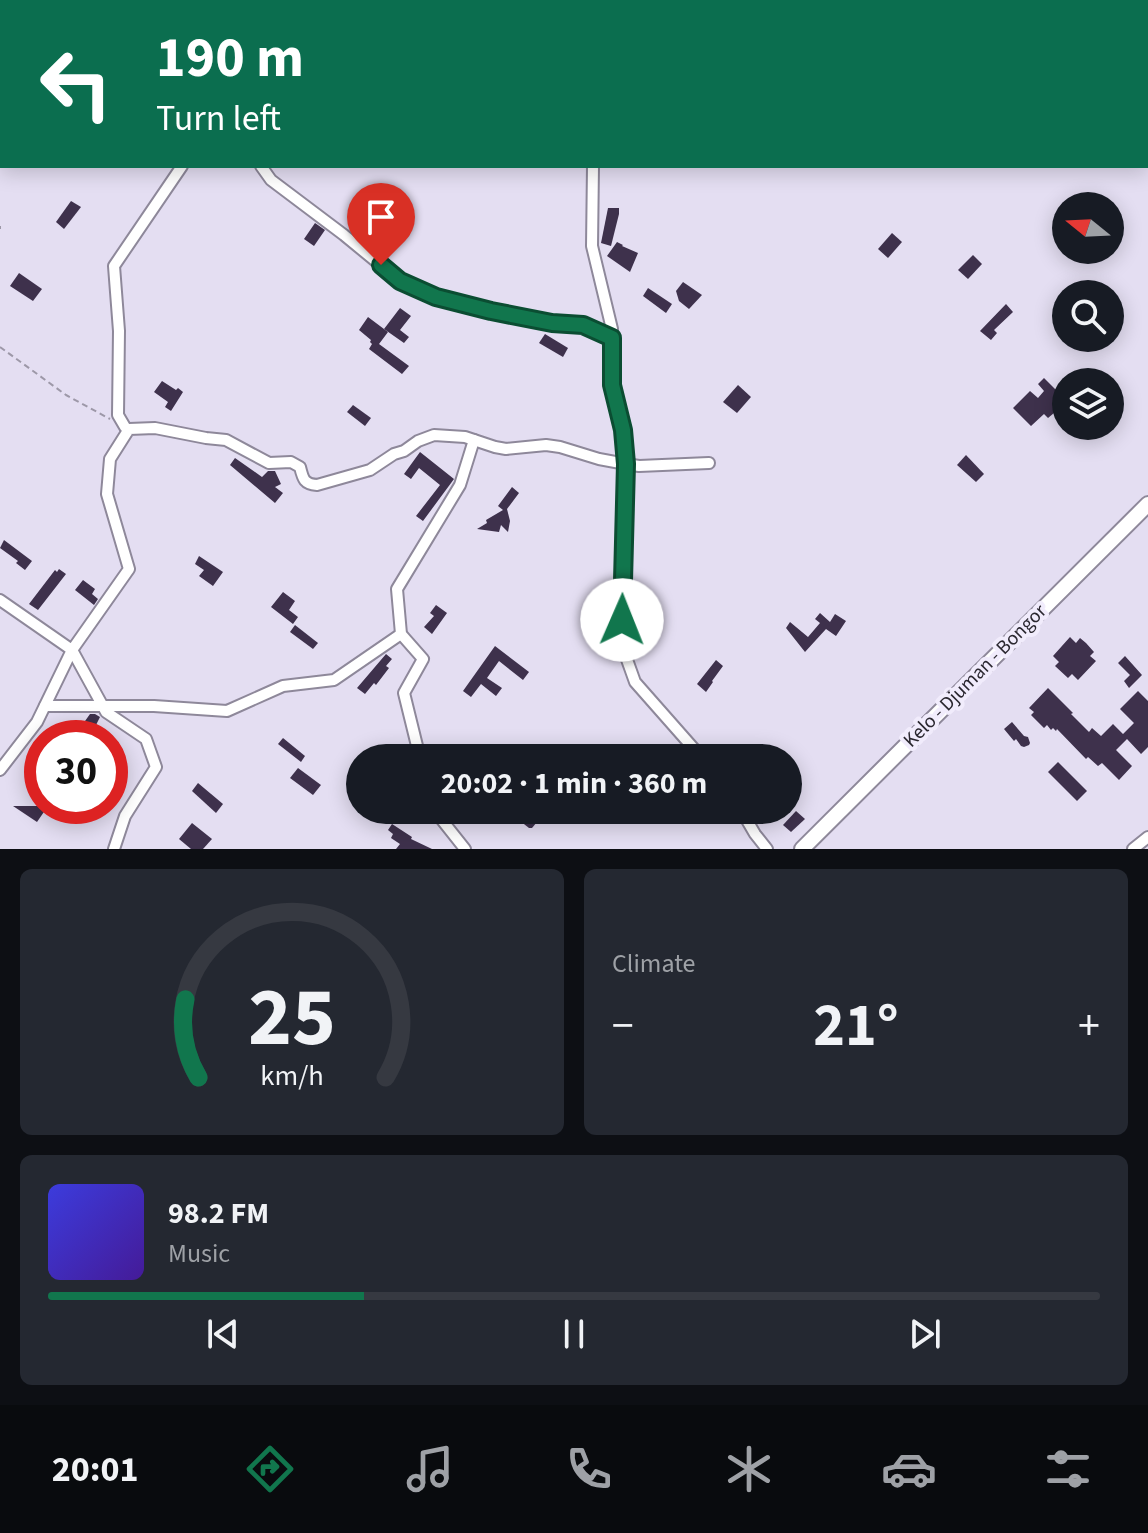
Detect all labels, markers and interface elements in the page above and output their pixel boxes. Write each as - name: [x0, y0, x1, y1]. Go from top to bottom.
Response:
- text: 190 m: [156, 19, 304, 98]
- icon: left: [24, 32, 128, 136]
- text: Turn left: [156, 93, 281, 144]
- pin: [347, 183, 415, 265]
- north arrow: [1052, 192, 1124, 264]
- map controls: [1052, 192, 1124, 440]
- icon: arrive: [359, 195, 403, 239]
- button: search: [1052, 280, 1124, 352]
- button: layers: [1052, 368, 1124, 440]
- position arrow: [580, 578, 664, 662]
- street label: Kelo - Djuman - Bongor: [897, 598, 1053, 754]
- speed limit sign: 30: [24, 720, 128, 824]
- text: 20:02 · 1 min · 360 m: [441, 762, 707, 805]
- text: Climate: [612, 945, 696, 982]
- text: 25: [248, 959, 336, 1077]
- text: 21°: [813, 984, 899, 1069]
- text: −: [612, 995, 634, 1058]
- text: +: [1078, 995, 1100, 1058]
- text: km/h: [260, 1056, 324, 1096]
- text: 98.2 FM: [168, 1192, 269, 1235]
- text: Music: [168, 1235, 230, 1272]
- icon: previous: [201, 1312, 245, 1356]
- icon: pause: [552, 1312, 596, 1356]
- icon: next: [903, 1312, 947, 1356]
- icon: directions: [242, 1441, 298, 1497]
- icon: music: [402, 1441, 458, 1497]
- icon: phone: [561, 1441, 617, 1497]
- icon: climate: [721, 1441, 777, 1497]
- icon: car: [881, 1441, 937, 1497]
- icon: filters: [1040, 1441, 1096, 1497]
- text: 20:01: [52, 1444, 139, 1495]

